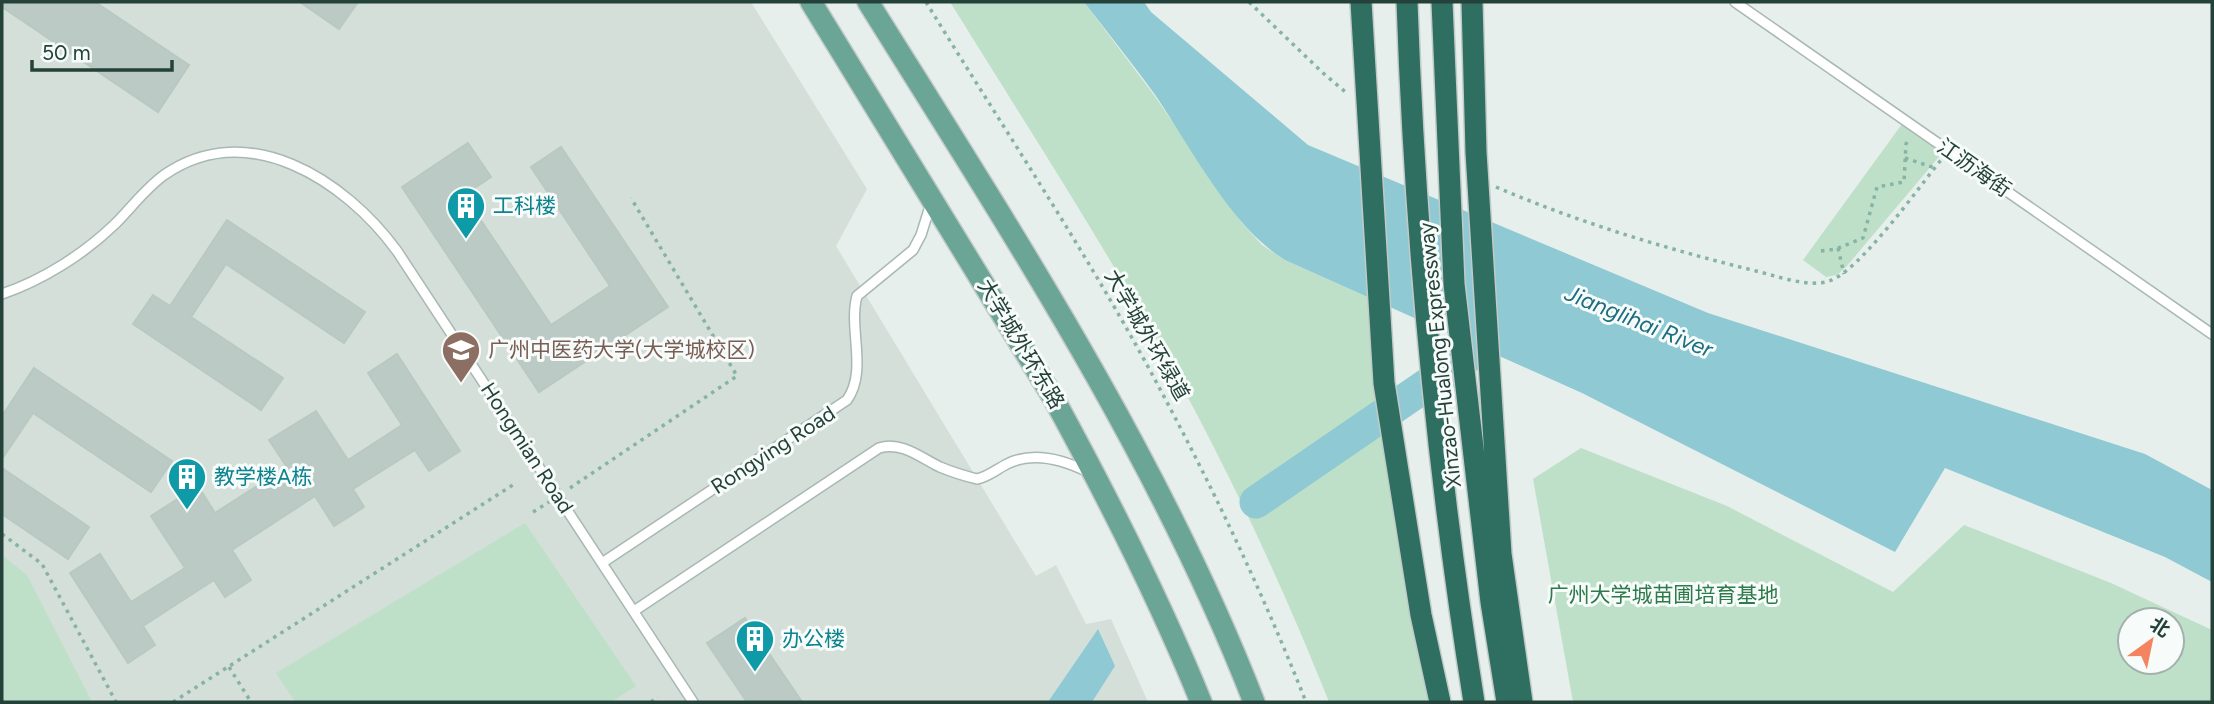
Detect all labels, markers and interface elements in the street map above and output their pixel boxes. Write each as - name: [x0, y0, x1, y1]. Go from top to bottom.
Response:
- scale bar: [32, 28, 172, 72]
- text: 50 m: [42, 40, 91, 65]
- street label: 江沥海街: [1933, 133, 2016, 202]
- building icon: 工科楼: [445, 185, 487, 240]
- place label: 工科楼: [493, 193, 556, 218]
- street label: Xinzao-Hualong Expressway: [1413, 221, 1466, 489]
- street label: 大学城外环绿道: [1100, 265, 1195, 405]
- street label: 大学城外环东路: [973, 274, 1070, 413]
- water label: Jianglihai River: [1560, 278, 1718, 364]
- school or university icon: 广州中医药大学(大学城校区): [440, 329, 482, 384]
- place label: 广州中医药大学(大学城校区): [488, 337, 755, 362]
- street label: Hongmian Road: [476, 378, 579, 518]
- street label: Rongying Road: [706, 400, 839, 499]
- building icon: 教学楼A栋: [166, 456, 208, 511]
- place label: 教学楼A栋: [214, 464, 312, 489]
- park label: 广州大学城苗圃培育基地: [1548, 582, 1779, 607]
- north arrow: [2116, 606, 2186, 676]
- text: 北: [2146, 612, 2174, 642]
- building icon: 办公楼: [734, 618, 776, 673]
- place label: 办公楼: [782, 626, 845, 651]

